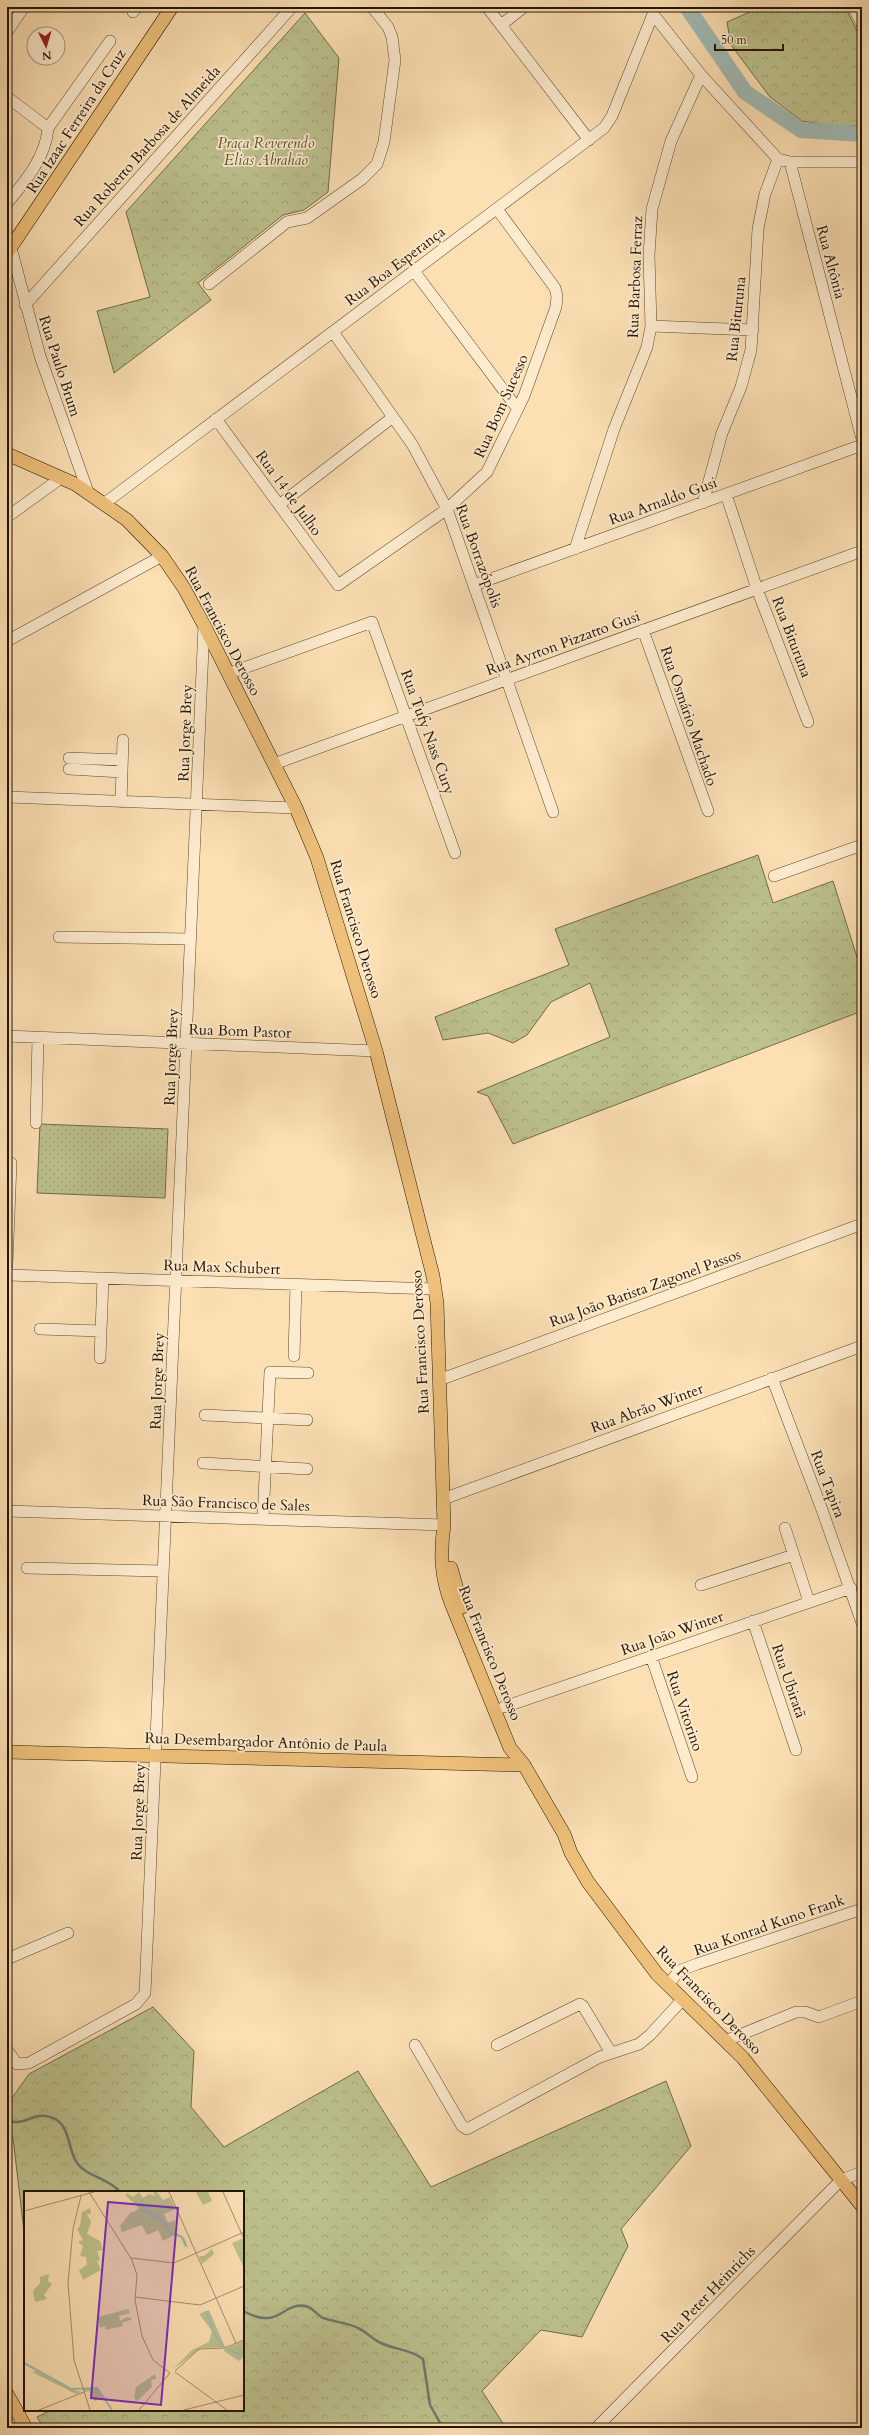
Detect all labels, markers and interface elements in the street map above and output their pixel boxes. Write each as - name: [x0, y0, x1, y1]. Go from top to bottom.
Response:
- north arrow: [26, 26, 66, 66]
- scale bar: [715, 26, 783, 52]
- text: 50 m: [721, 32, 748, 48]
- street label: Rua Izaac Ferreira da Cruz: [22, 45, 130, 197]
- text: N: [41, 48, 52, 63]
- street label: Rua Roberto Barbosa de Almeida: [69, 61, 225, 231]
- park label: Praça Reverendo Elias Abrahão: [218, 133, 314, 170]
- street label: Rua Barbosa Ferraz: [623, 215, 647, 339]
- street label: Rua Boa Esperança: [341, 221, 450, 310]
- street label: Rua Altônia: [812, 223, 851, 302]
- street label: Rua Bituruna: [722, 275, 750, 362]
- street label: Rua Paulo Brum: [34, 313, 86, 419]
- street label: Rua Bom Sucesso: [469, 351, 533, 461]
- street label: Rua 14 de Julho: [251, 446, 327, 540]
- street label: Rua Arnaldo Gusi: [606, 472, 720, 530]
- street label: Rua Borrazópolis: [451, 501, 507, 611]
- street label: Rua Francisco Derosso: [180, 563, 266, 699]
- street label: Rua Bituruna: [767, 594, 817, 681]
- street label: Rua Ayrton Pizzatto Gusi: [483, 606, 643, 680]
- street label: Rua Osmário Machado: [656, 644, 722, 788]
- street label: Rua Tufy Nass Cury: [396, 667, 460, 797]
- street label: Rua Jorge Brey: [173, 684, 197, 782]
- street label: Rua Francisco Derosso: [325, 857, 387, 1001]
- street label: Rua Jorge Brey: [159, 1008, 183, 1106]
- street label: Rua Bom Pastor: [188, 1019, 292, 1043]
- street label: Rua João Batista Zagonel Passos: [547, 1244, 743, 1332]
- street label: Rua Max Schubert: [163, 1255, 281, 1279]
- street label: Rua Francisco Derosso: [406, 1270, 434, 1414]
- street label: Rua Jorge Brey: [145, 1332, 169, 1430]
- street label: Rua Abrão Winter: [588, 1378, 707, 1438]
- street label: Rua Tapira: [806, 1447, 850, 1521]
- street label: Rua São Francisco de Sales: [142, 1490, 310, 1516]
- street label: Rua Francisco Derosso: [454, 1583, 526, 1723]
- street label: Rua João Winter: [618, 1606, 726, 1660]
- street label: Rua Ubiratã: [767, 1641, 811, 1721]
- street label: Rua Vitorino: [662, 1668, 708, 1754]
- street label: Rua Desembargador Antônio de Paula: [144, 1728, 388, 1756]
- street label: Rua Jorge Brey: [126, 1763, 150, 1861]
- street label: Rua Konrad Kuno Frank: [691, 1890, 847, 1960]
- street label: Rua Francisco Derosso: [652, 1941, 766, 2059]
- inset map: [24, 2191, 244, 2411]
- street label: Rua Peter Heinrichs: [656, 2241, 760, 2347]

